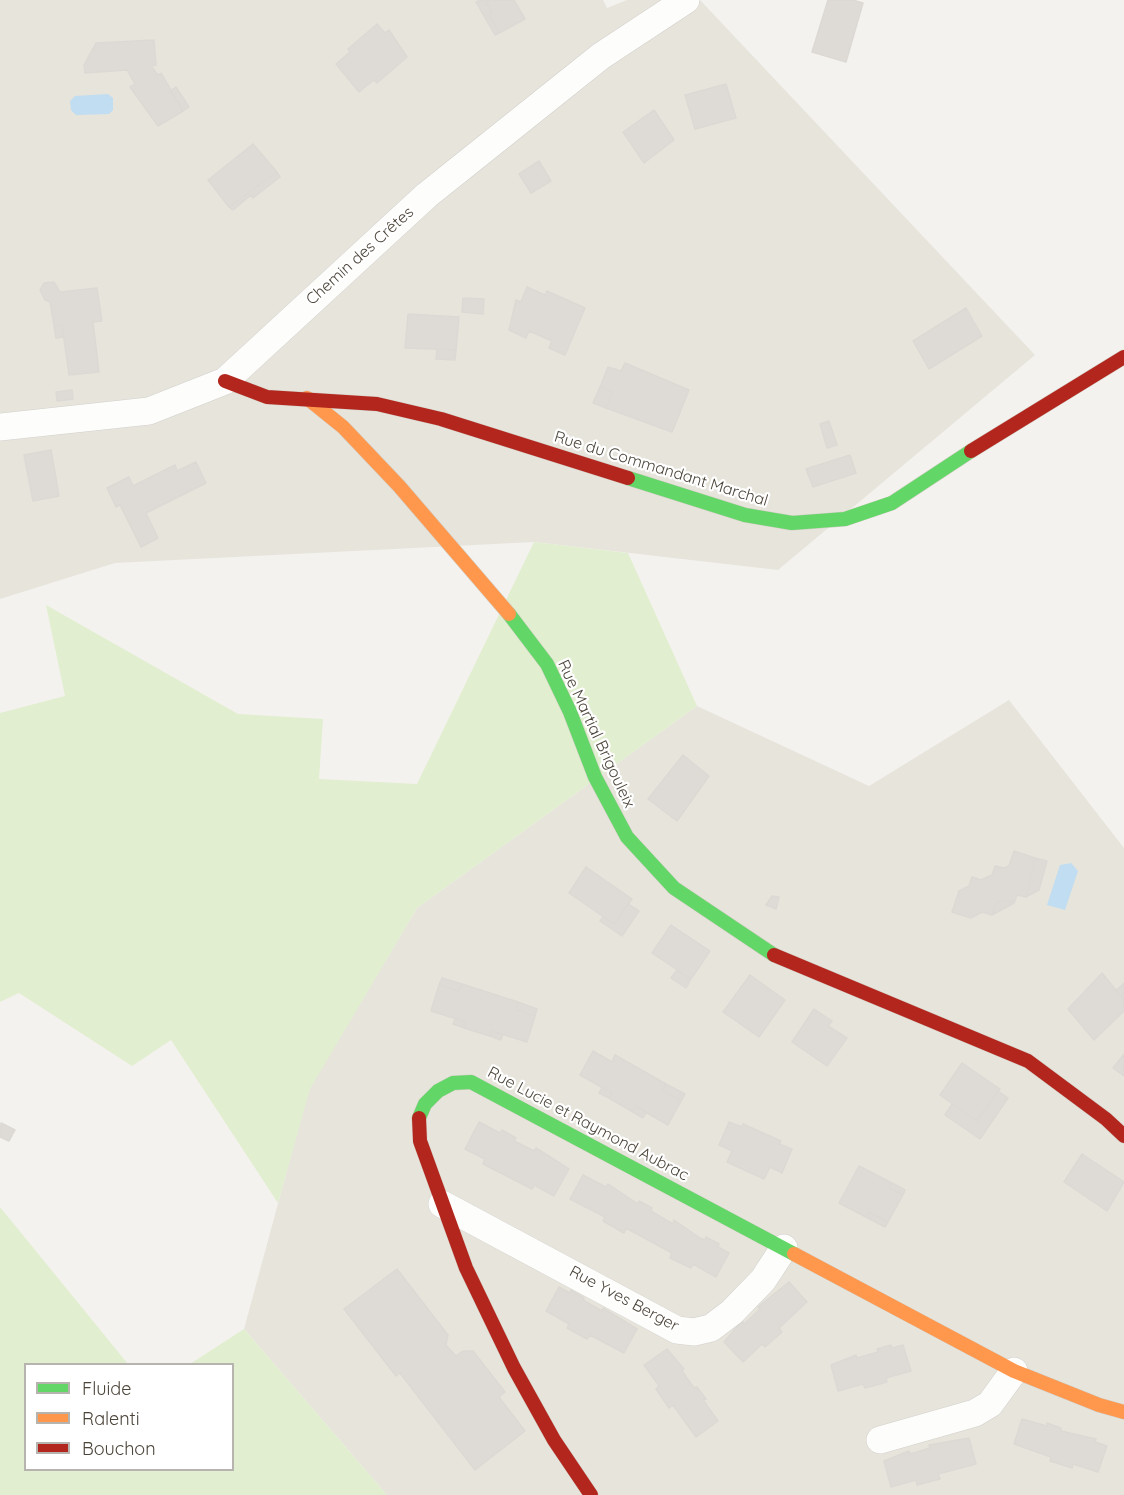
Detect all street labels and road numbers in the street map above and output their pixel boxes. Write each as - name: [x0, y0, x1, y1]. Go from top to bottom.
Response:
- street label: Chemin des Crêtes: [302, 203, 418, 309]
- street label: Rue du Commandant Marchal: [552, 427, 770, 511]
- street label: Rue Martial Brigouleix: [553, 657, 639, 811]
- street label: Rue Lucie et Raymond Aubrac: [484, 1063, 692, 1185]
- street label: Rue Yves Berger: [566, 1262, 682, 1336]

